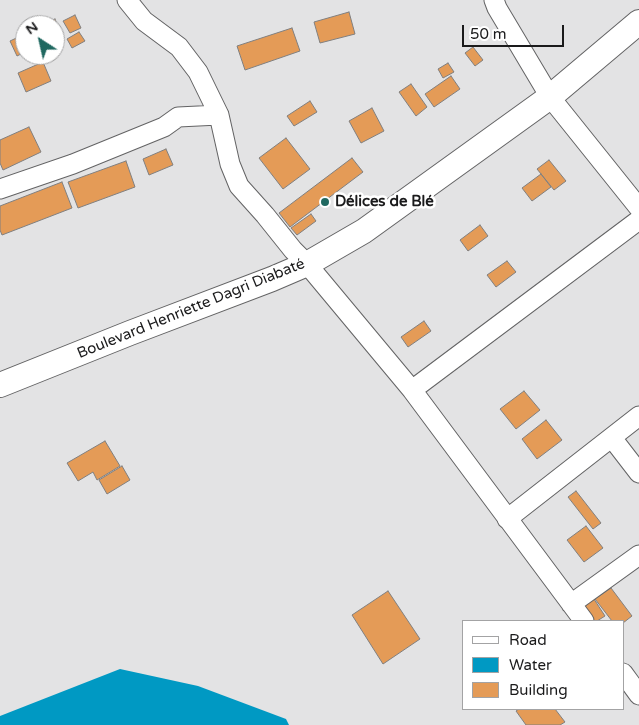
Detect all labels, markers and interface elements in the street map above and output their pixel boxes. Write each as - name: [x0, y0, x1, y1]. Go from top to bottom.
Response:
- north arrow: [15, 15, 65, 65]
- scale bar: [464, 15, 566, 47]
- text: N: [22, 18, 41, 38]
- text: 50 m: [470, 25, 507, 43]
- place label: Délices de Blé: [335, 193, 434, 211]
- marker: Délices de Blé: [319, 196, 331, 208]
- street label: Boulevard Henriette Dagri Diabaté: [75, 255, 307, 363]
- legend: [462, 620, 624, 710]
- text: Road: [509, 631, 547, 649]
- text: Water: [509, 656, 552, 674]
- text: Building: [509, 681, 568, 699]

